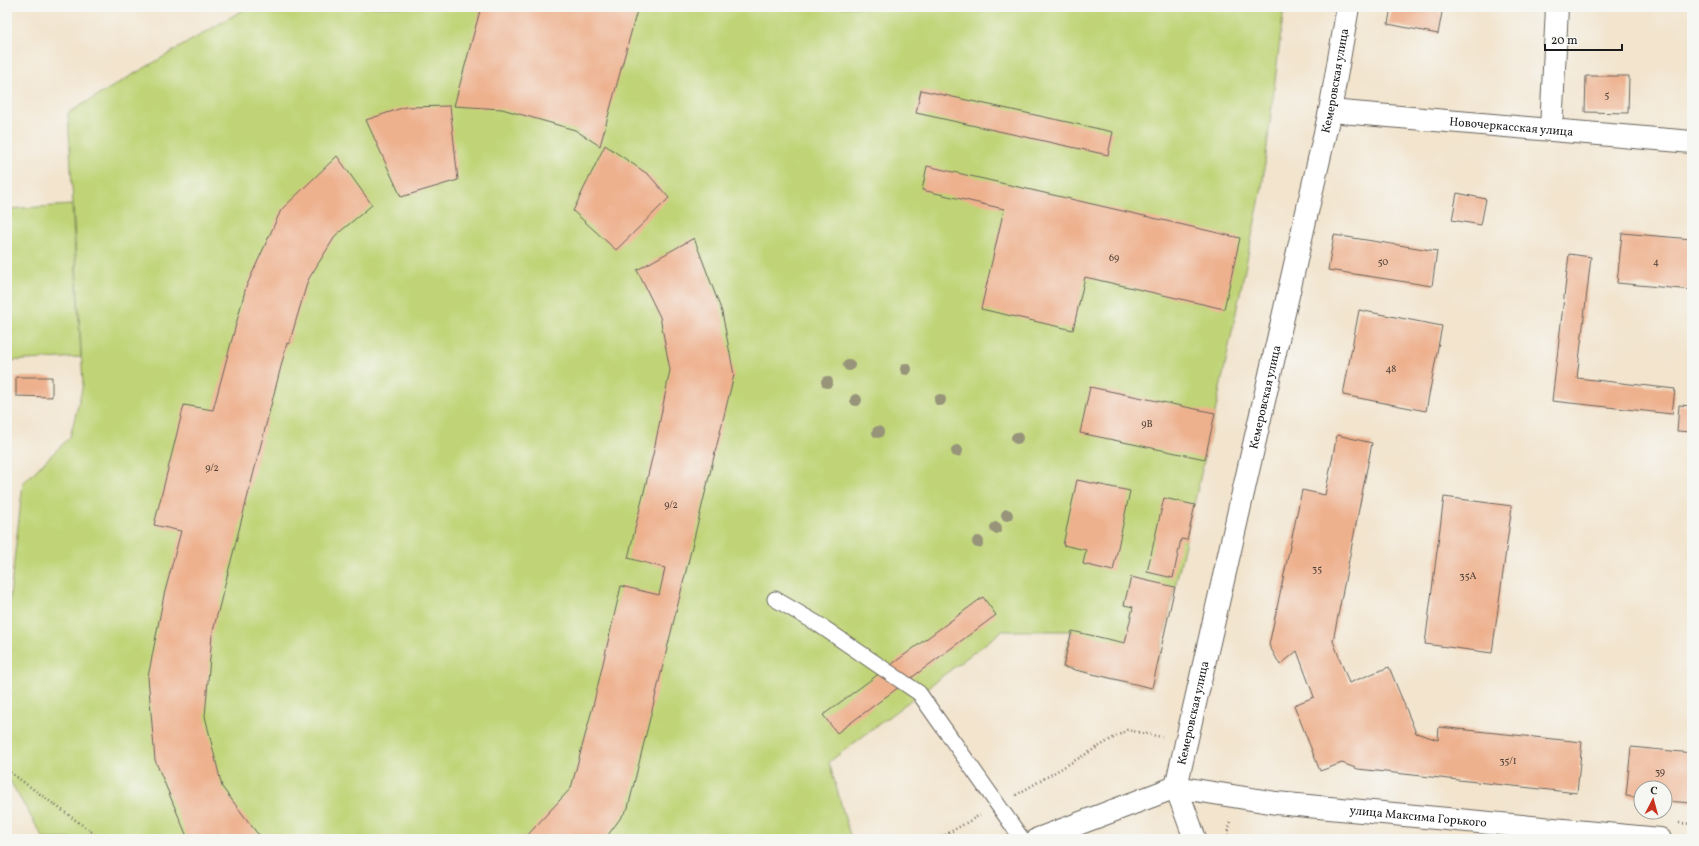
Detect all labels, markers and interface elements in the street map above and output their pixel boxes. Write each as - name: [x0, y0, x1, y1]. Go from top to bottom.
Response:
- scale bar: [1545, 26, 1622, 52]
- street label: Кемеровская улица: [1318, 27, 1353, 135]
- text: 20 m: [1551, 33, 1578, 49]
- house number: 5: [1605, 88, 1610, 102]
- street label: Новочеркасская улица: [1449, 114, 1574, 141]
- house number: 69: [1109, 251, 1119, 265]
- house number: 50: [1378, 255, 1388, 269]
- house number: 4: [1653, 255, 1659, 269]
- street label: Кемеровская улица: [1246, 344, 1285, 451]
- house number: 48: [1386, 362, 1396, 376]
- house number: 9В: [1141, 417, 1153, 431]
- house number: 9/2: [205, 461, 219, 475]
- house number: 9/2: [664, 498, 678, 512]
- house number: 35: [1312, 562, 1322, 576]
- house number: 35А: [1460, 569, 1476, 583]
- street label: Кемеровская улица: [1174, 660, 1213, 767]
- house number: 35/1: [1499, 754, 1517, 768]
- house number: 39: [1655, 765, 1665, 779]
- north arrow: [1633, 780, 1673, 820]
- text: С: [1650, 784, 1658, 799]
- street label: улица Максима Горького: [1349, 803, 1487, 832]

